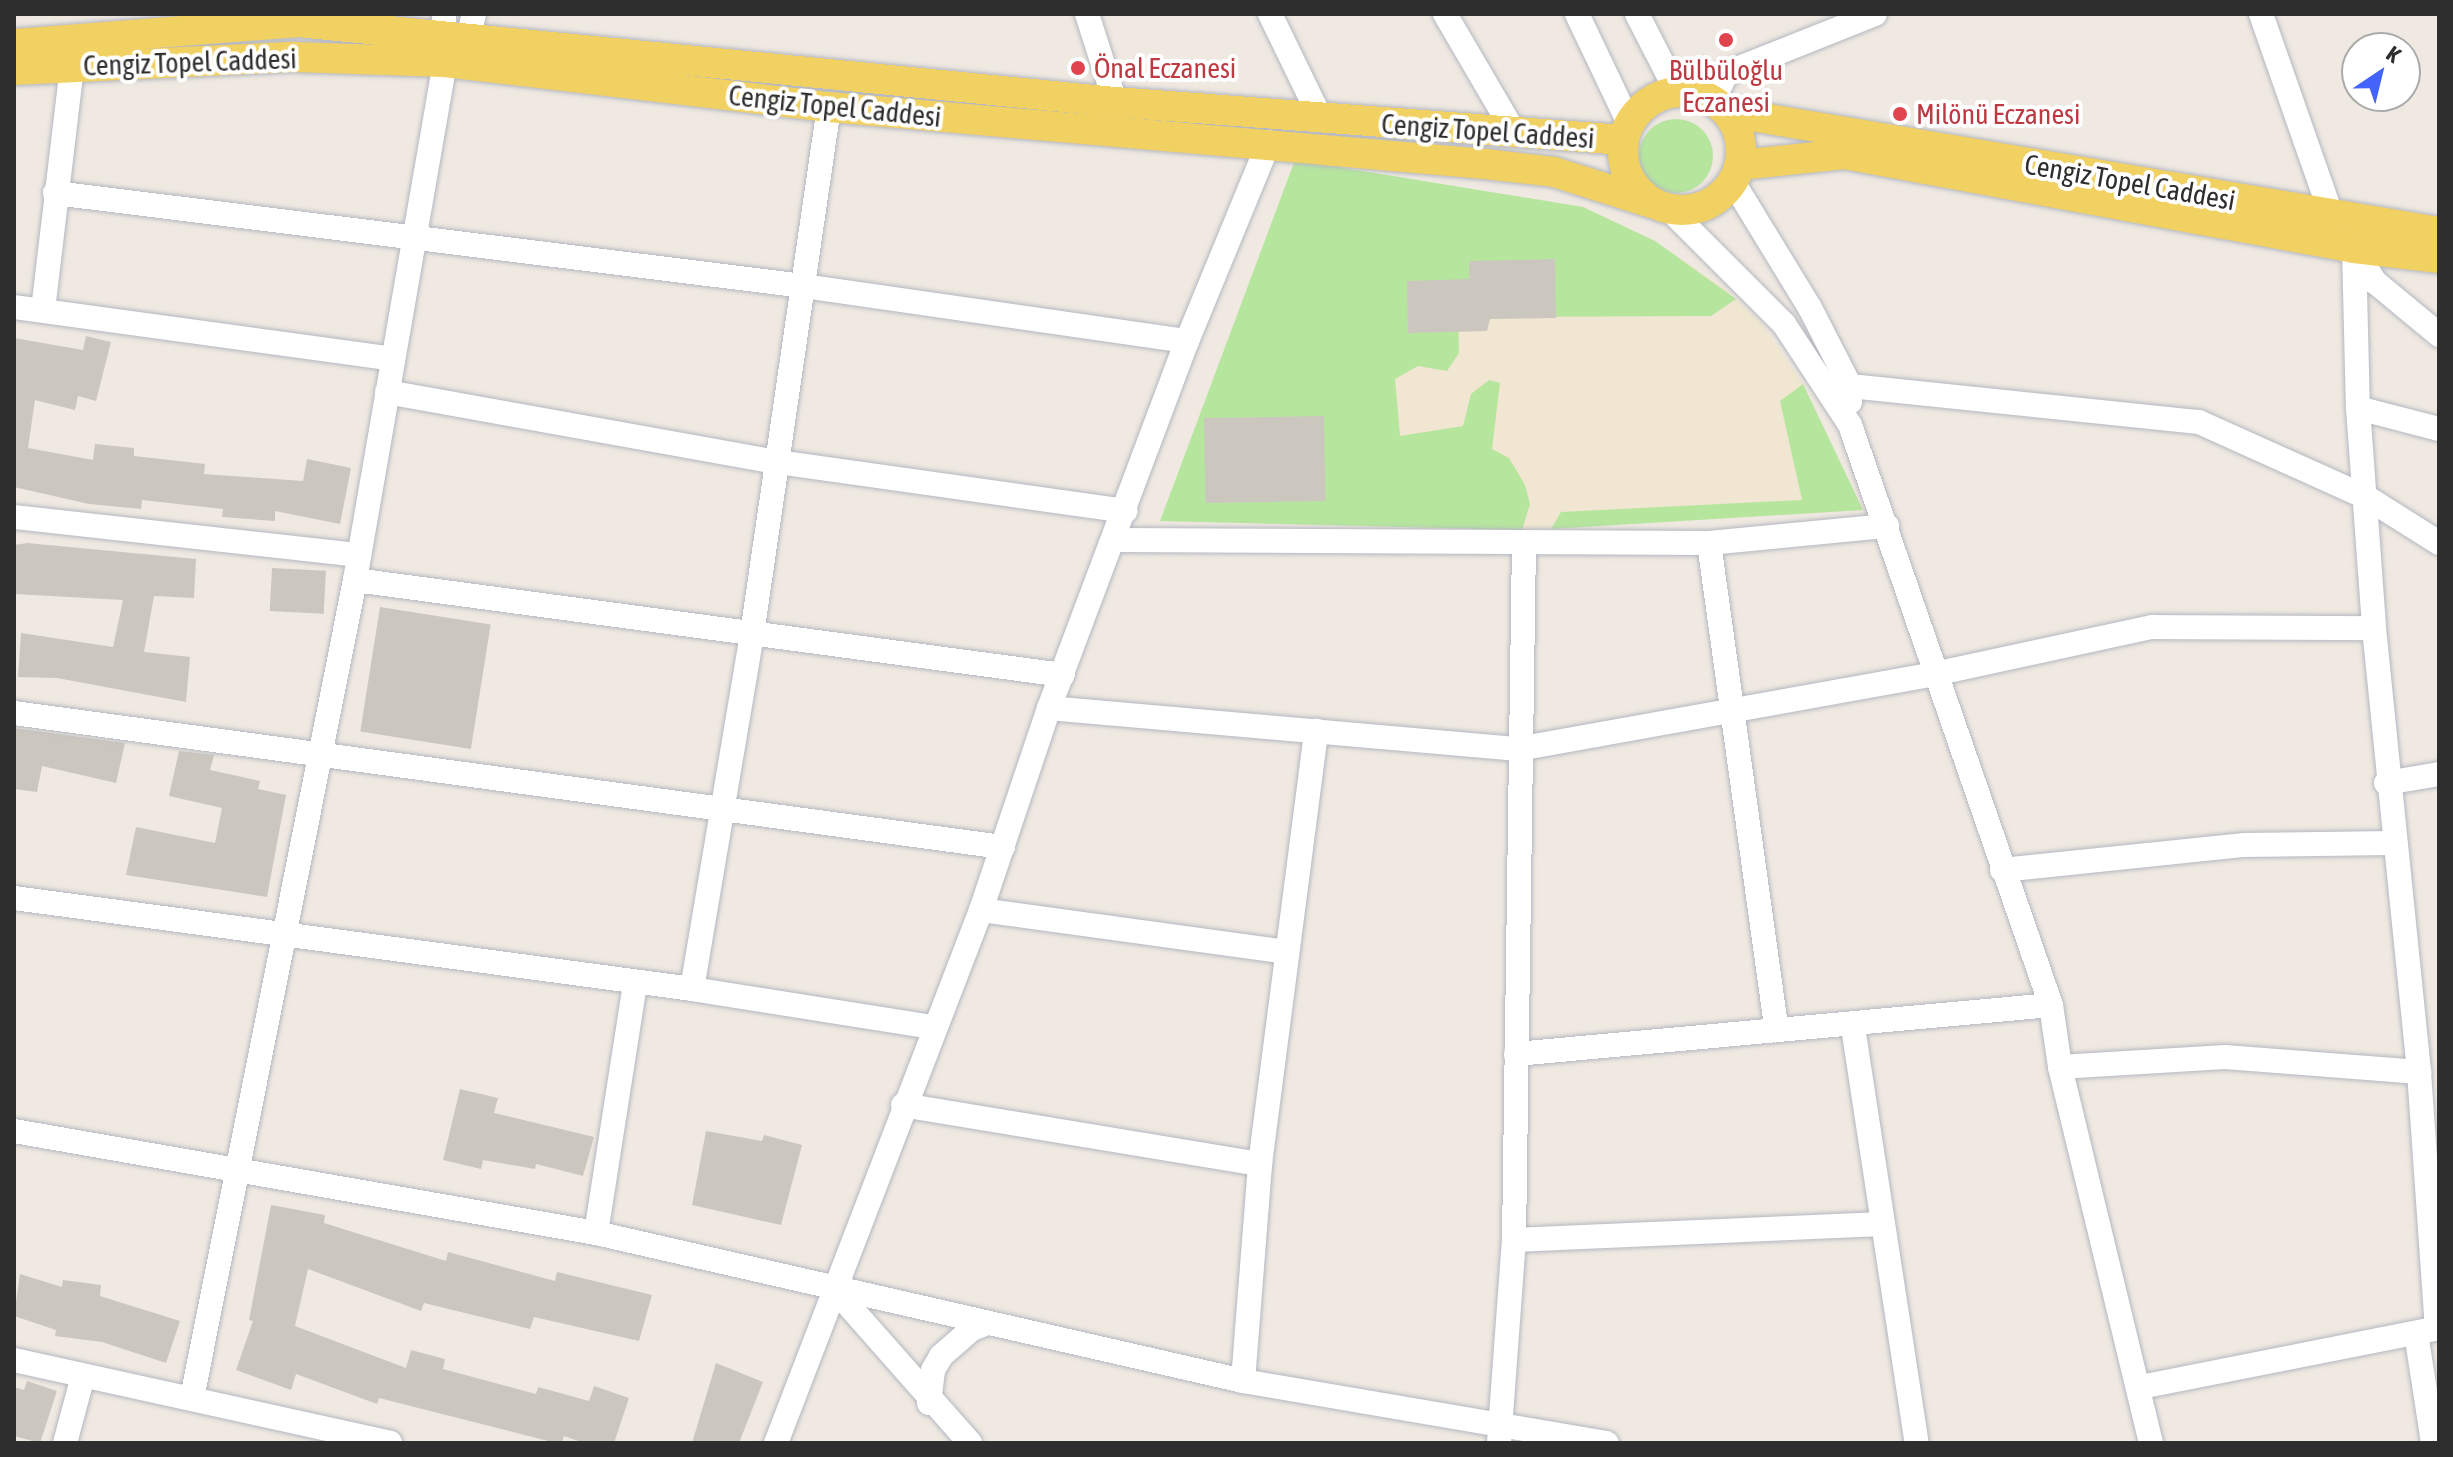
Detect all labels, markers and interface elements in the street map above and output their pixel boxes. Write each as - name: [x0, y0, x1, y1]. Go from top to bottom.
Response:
- marker: Bülbüloğlu Eczanesi: [1717, 31, 1735, 49]
- north arrow: [2341, 32, 2421, 112]
- text: K: [2382, 40, 2405, 68]
- street label: Cengiz Topel Caddesi: [83, 41, 297, 83]
- place label: Önal Eczanesi: [1094, 51, 1236, 85]
- place label: Bülbüloğlu Eczanesi: [1669, 53, 1783, 119]
- marker: Önal Eczanesi: [1069, 59, 1087, 77]
- street label: Cengiz Topel Caddesi: [727, 78, 943, 134]
- place label: Milönü Eczanesi: [1916, 97, 2080, 131]
- marker: Milönü Eczanesi: [1891, 105, 1909, 123]
- street label: Cengiz Topel Caddesi: [1380, 107, 1596, 155]
- street label: Cengiz Topel Caddesi: [2022, 147, 2238, 217]

